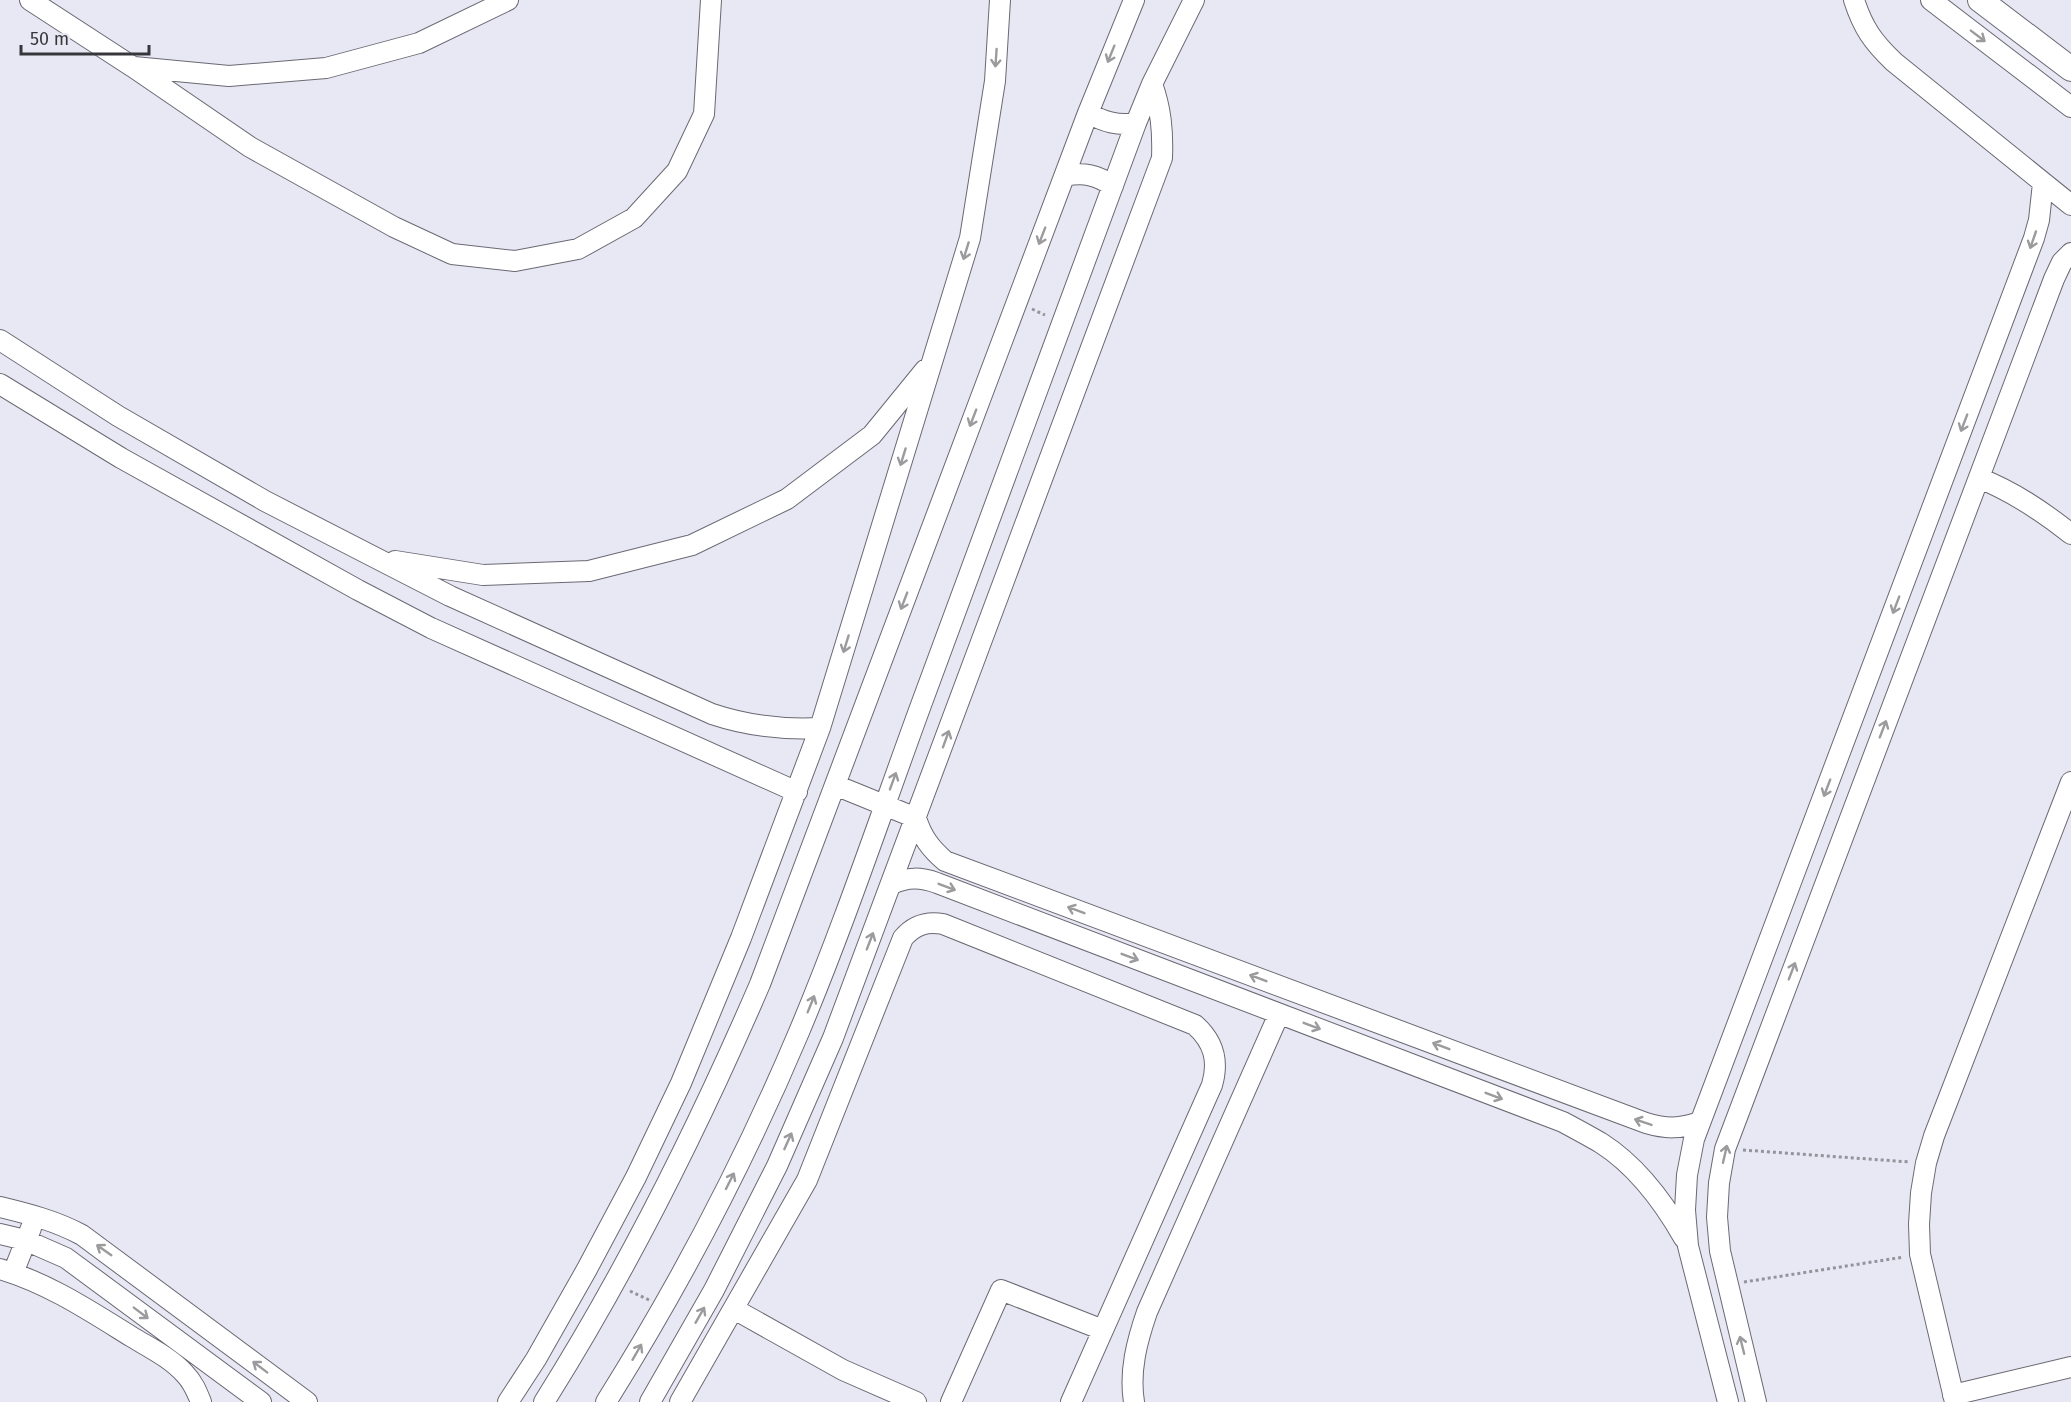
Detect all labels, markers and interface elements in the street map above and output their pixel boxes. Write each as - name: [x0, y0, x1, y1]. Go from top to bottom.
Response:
- scale bar: [21, 18, 148, 56]
- text: 50 m: [30, 28, 69, 50]
- one-way arrow: [1969, 29, 1985, 42]
- one-way arrow: [1105, 44, 1116, 63]
- one-way arrow: [990, 48, 1001, 68]
- one-way arrow: [1036, 226, 1047, 245]
- one-way arrow: [2026, 230, 2037, 249]
- one-way arrow: [960, 241, 971, 260]
- one-way arrow: [967, 409, 978, 427]
- one-way arrow: [1958, 413, 1969, 431]
- one-way arrow: [897, 447, 908, 466]
- one-way arrow: [898, 591, 909, 610]
- one-way arrow: [1889, 595, 1900, 614]
- one-way arrow: [840, 634, 851, 653]
- one-way arrow: [1879, 721, 1890, 739]
- one-way arrow: [941, 730, 952, 749]
- one-way arrow: [888, 773, 899, 791]
- one-way arrow: [1821, 778, 1832, 796]
- one-way arrow: [938, 882, 956, 893]
- one-way arrow: [1067, 903, 1086, 914]
- one-way arrow: [865, 932, 876, 951]
- one-way arrow: [1120, 952, 1138, 963]
- one-way arrow: [1787, 962, 1798, 980]
- one-way arrow: [1250, 972, 1268, 983]
- one-way arrow: [806, 995, 817, 1013]
- one-way arrow: [1302, 1022, 1321, 1033]
- one-way arrow: [1432, 1040, 1451, 1051]
- one-way arrow: [1484, 1091, 1503, 1102]
- one-way arrow: [1635, 1115, 1653, 1126]
- one-way arrow: [783, 1132, 794, 1151]
- one-way arrow: [1719, 1144, 1731, 1163]
- one-way arrow: [724, 1172, 736, 1190]
- one-way arrow: [97, 1244, 113, 1256]
- one-way arrow: [133, 1306, 149, 1319]
- one-way arrow: [694, 1307, 706, 1324]
- one-way arrow: [1736, 1336, 1748, 1355]
- one-way arrow: [631, 1344, 643, 1361]
- one-way arrow: [253, 1361, 269, 1373]

